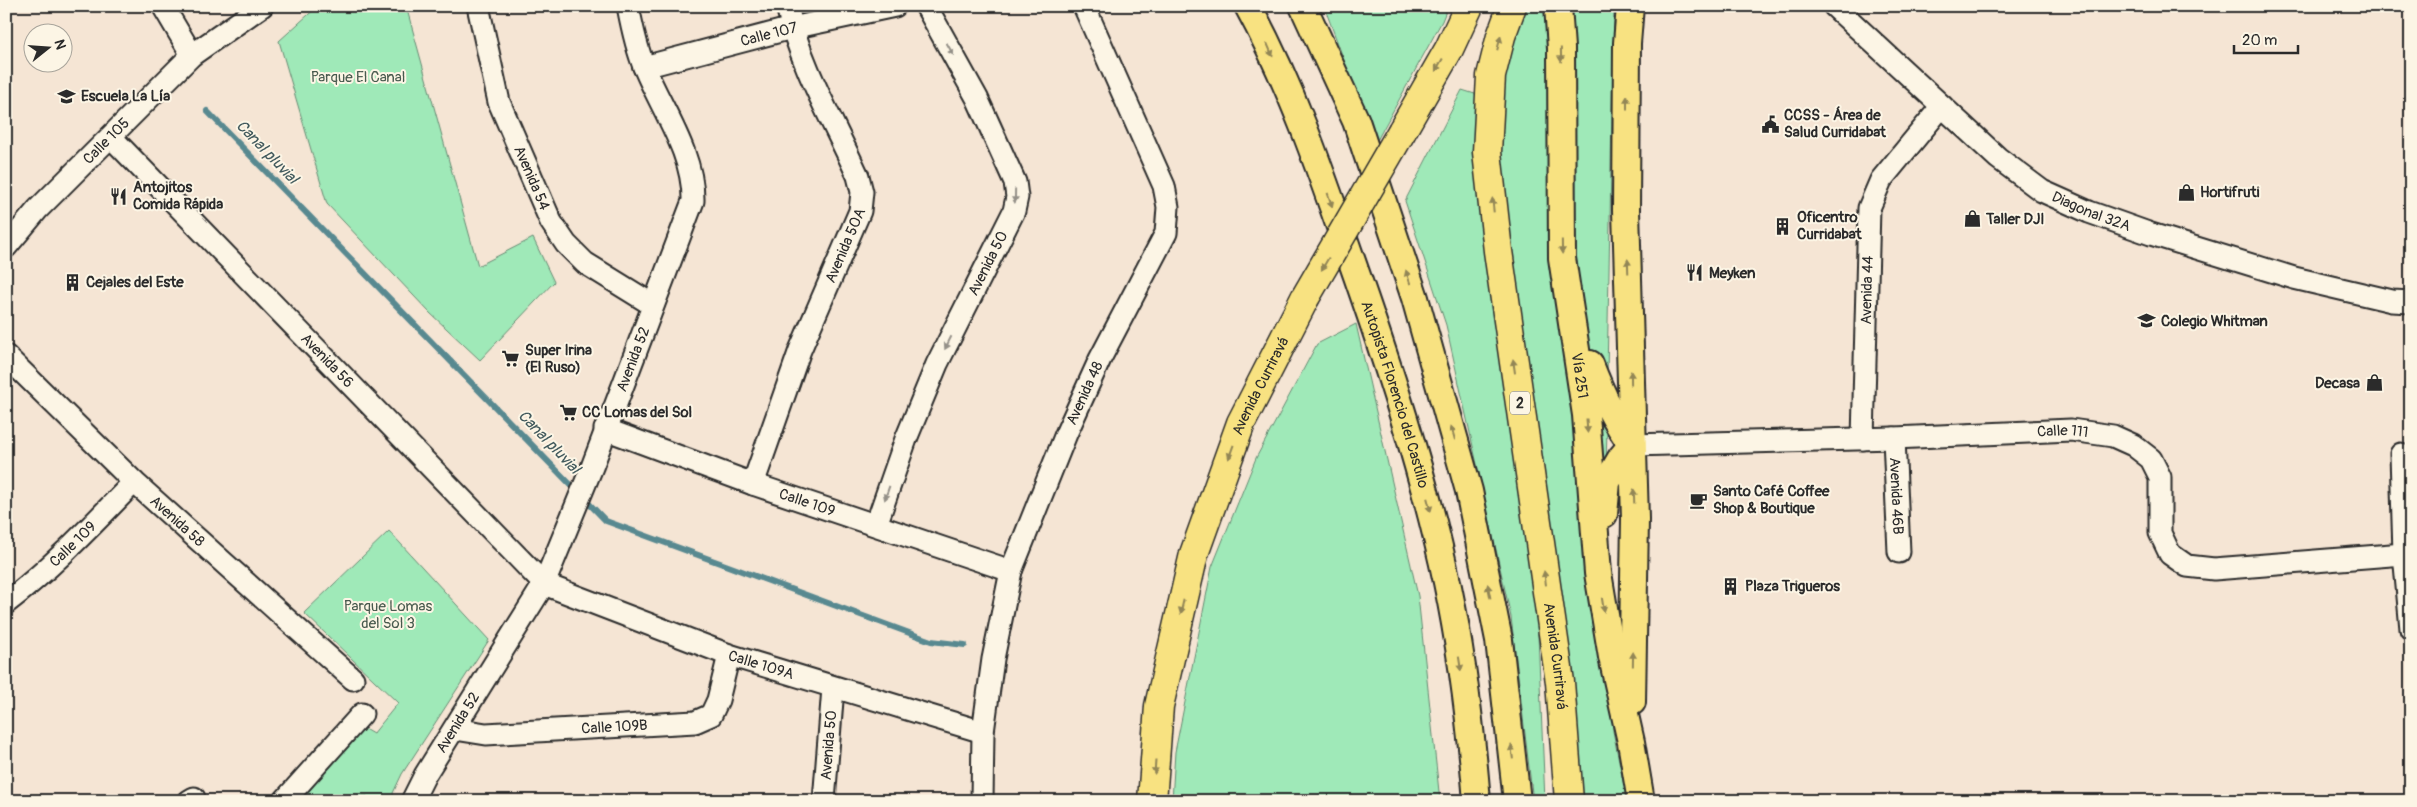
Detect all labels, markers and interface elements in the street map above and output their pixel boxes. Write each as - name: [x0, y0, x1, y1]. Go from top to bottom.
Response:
- street label: Calle 107: [738, 18, 799, 51]
- north arrow: [22, 22, 72, 72]
- scale bar: [2234, 22, 2298, 54]
- text: 20 m: [2242, 31, 2277, 50]
- one-way arrow: [1495, 36, 1503, 51]
- text: N: [50, 37, 69, 51]
- one-way arrow: [946, 42, 954, 56]
- one-way arrow: [1267, 42, 1275, 57]
- one-way arrow: [1557, 47, 1565, 63]
- one-way arrow: [1435, 59, 1444, 72]
- park label: Parque El Canal: [311, 68, 405, 87]
- school or university icon: Escuela La Lía: [57, 86, 77, 106]
- place label: Escuela La Lía: [81, 87, 170, 106]
- one-way arrow: [1623, 95, 1631, 111]
- place label: CCSS - Área de Salud Curridabat: [1784, 106, 1887, 142]
- street label: Calle 105: [79, 114, 133, 168]
- public building icon: CCSS - Área de Salud Curridabat: [1760, 114, 1780, 134]
- water label: Canal pluvial: [232, 116, 304, 190]
- street label: Avenida 54: [510, 143, 554, 213]
- place label: Antojitos Comida Rápida: [133, 178, 223, 214]
- shop icon: Hortifruti: [2176, 182, 2196, 202]
- place label: Hortifruti: [2200, 183, 2260, 202]
- restaurant icon: Antojitos Comida Rápida: [109, 186, 129, 206]
- street label: Diagonal 32A: [2049, 187, 2133, 236]
- one-way arrow: [1011, 189, 1019, 205]
- one-way arrow: [1327, 193, 1335, 208]
- one-way arrow: [1489, 196, 1497, 212]
- street label: Avenida 50A: [821, 205, 870, 286]
- place label: Oficentro Curridabat: [1797, 208, 1862, 244]
- shop icon: Taller DJI: [1962, 209, 1982, 229]
- place label: Taller DJI: [1985, 210, 2044, 229]
- building icon: Oficentro Curridabat: [1773, 216, 1793, 236]
- street label: Avenida 50: [963, 228, 1012, 299]
- one-way arrow: [1558, 240, 1566, 256]
- street label: Avenida 44: [1856, 255, 1877, 325]
- one-way arrow: [1624, 257, 1632, 273]
- one-way arrow: [1320, 258, 1329, 271]
- restaurant icon: Meyken: [1685, 263, 1705, 283]
- place label: Meyken: [1709, 264, 1756, 283]
- one-way arrow: [1404, 269, 1412, 284]
- building icon: Cejales del Este: [62, 272, 82, 292]
- place label: Cejales del Este: [86, 273, 184, 292]
- street label: Autopista Florencio del Castillo: [1357, 298, 1433, 490]
- school or university icon: Colegio Whitman: [2137, 311, 2157, 331]
- place label: Colegio Whitman: [2161, 312, 2268, 331]
- street label: Avenida 52: [612, 324, 654, 394]
- street label: Avenida 56: [297, 329, 358, 392]
- street label: Avenida Curriravá: [1228, 334, 1293, 438]
- one-way arrow: [944, 336, 952, 350]
- place label: Super Irina (El Ruso): [525, 341, 592, 377]
- supermarket icon: Super Irina (El Ruso): [501, 349, 521, 369]
- street label: Vía 251: [1567, 351, 1593, 400]
- one-way arrow: [1510, 357, 1518, 373]
- street label: Avenida 48: [1062, 358, 1107, 428]
- one-way arrow: [1627, 370, 1635, 386]
- shop icon: Decasa: [2364, 373, 2384, 393]
- place label: Decasa: [2315, 374, 2360, 393]
- road number: 2: [1510, 392, 1530, 414]
- supermarket icon: CC Lomas del Sol: [558, 402, 578, 422]
- place label: CC Lomas del Sol: [582, 403, 692, 422]
- water label: Canal pluvial: [514, 406, 586, 480]
- one-way arrow: [1583, 418, 1591, 434]
- street label: Calle 111: [2036, 421, 2090, 442]
- one-way arrow: [1449, 426, 1457, 441]
- one-way arrow: [1227, 445, 1235, 460]
- street label: Avenida 46B: [1885, 457, 1908, 535]
- place label: Santo Café Coffee Shop & Boutique: [1713, 482, 1830, 518]
- street label: Calle 109: [777, 484, 838, 521]
- one-way arrow: [883, 486, 890, 501]
- one-way arrow: [1629, 488, 1637, 504]
- cafe icon: Santo Café Coffee Shop & Boutique: [1689, 490, 1709, 510]
- street label: Avenida 58: [146, 492, 209, 551]
- one-way arrow: [1425, 497, 1433, 512]
- street label: Calle 109: [45, 517, 100, 571]
- one-way arrow: [1541, 570, 1549, 586]
- building icon: Plaza Trigueros: [1721, 576, 1741, 596]
- place label: Plaza Trigueros: [1745, 577, 1840, 596]
- one-way arrow: [1485, 583, 1493, 599]
- park label: Parque Lomas del Sol 3: [344, 597, 432, 633]
- one-way arrow: [1600, 597, 1608, 613]
- one-way arrow: [1178, 599, 1186, 614]
- street label: Avenida Curriravá: [1539, 601, 1572, 710]
- street label: Calle 109A: [726, 646, 796, 684]
- one-way arrow: [1629, 650, 1637, 666]
- one-way arrow: [1456, 657, 1464, 673]
- street label: Avenida 52: [432, 689, 484, 756]
- street label: Avenida 50: [816, 710, 841, 781]
- street label: Calle 109B: [581, 715, 648, 738]
- one-way arrow: [1508, 744, 1516, 760]
- one-way arrow: [1150, 759, 1158, 775]

